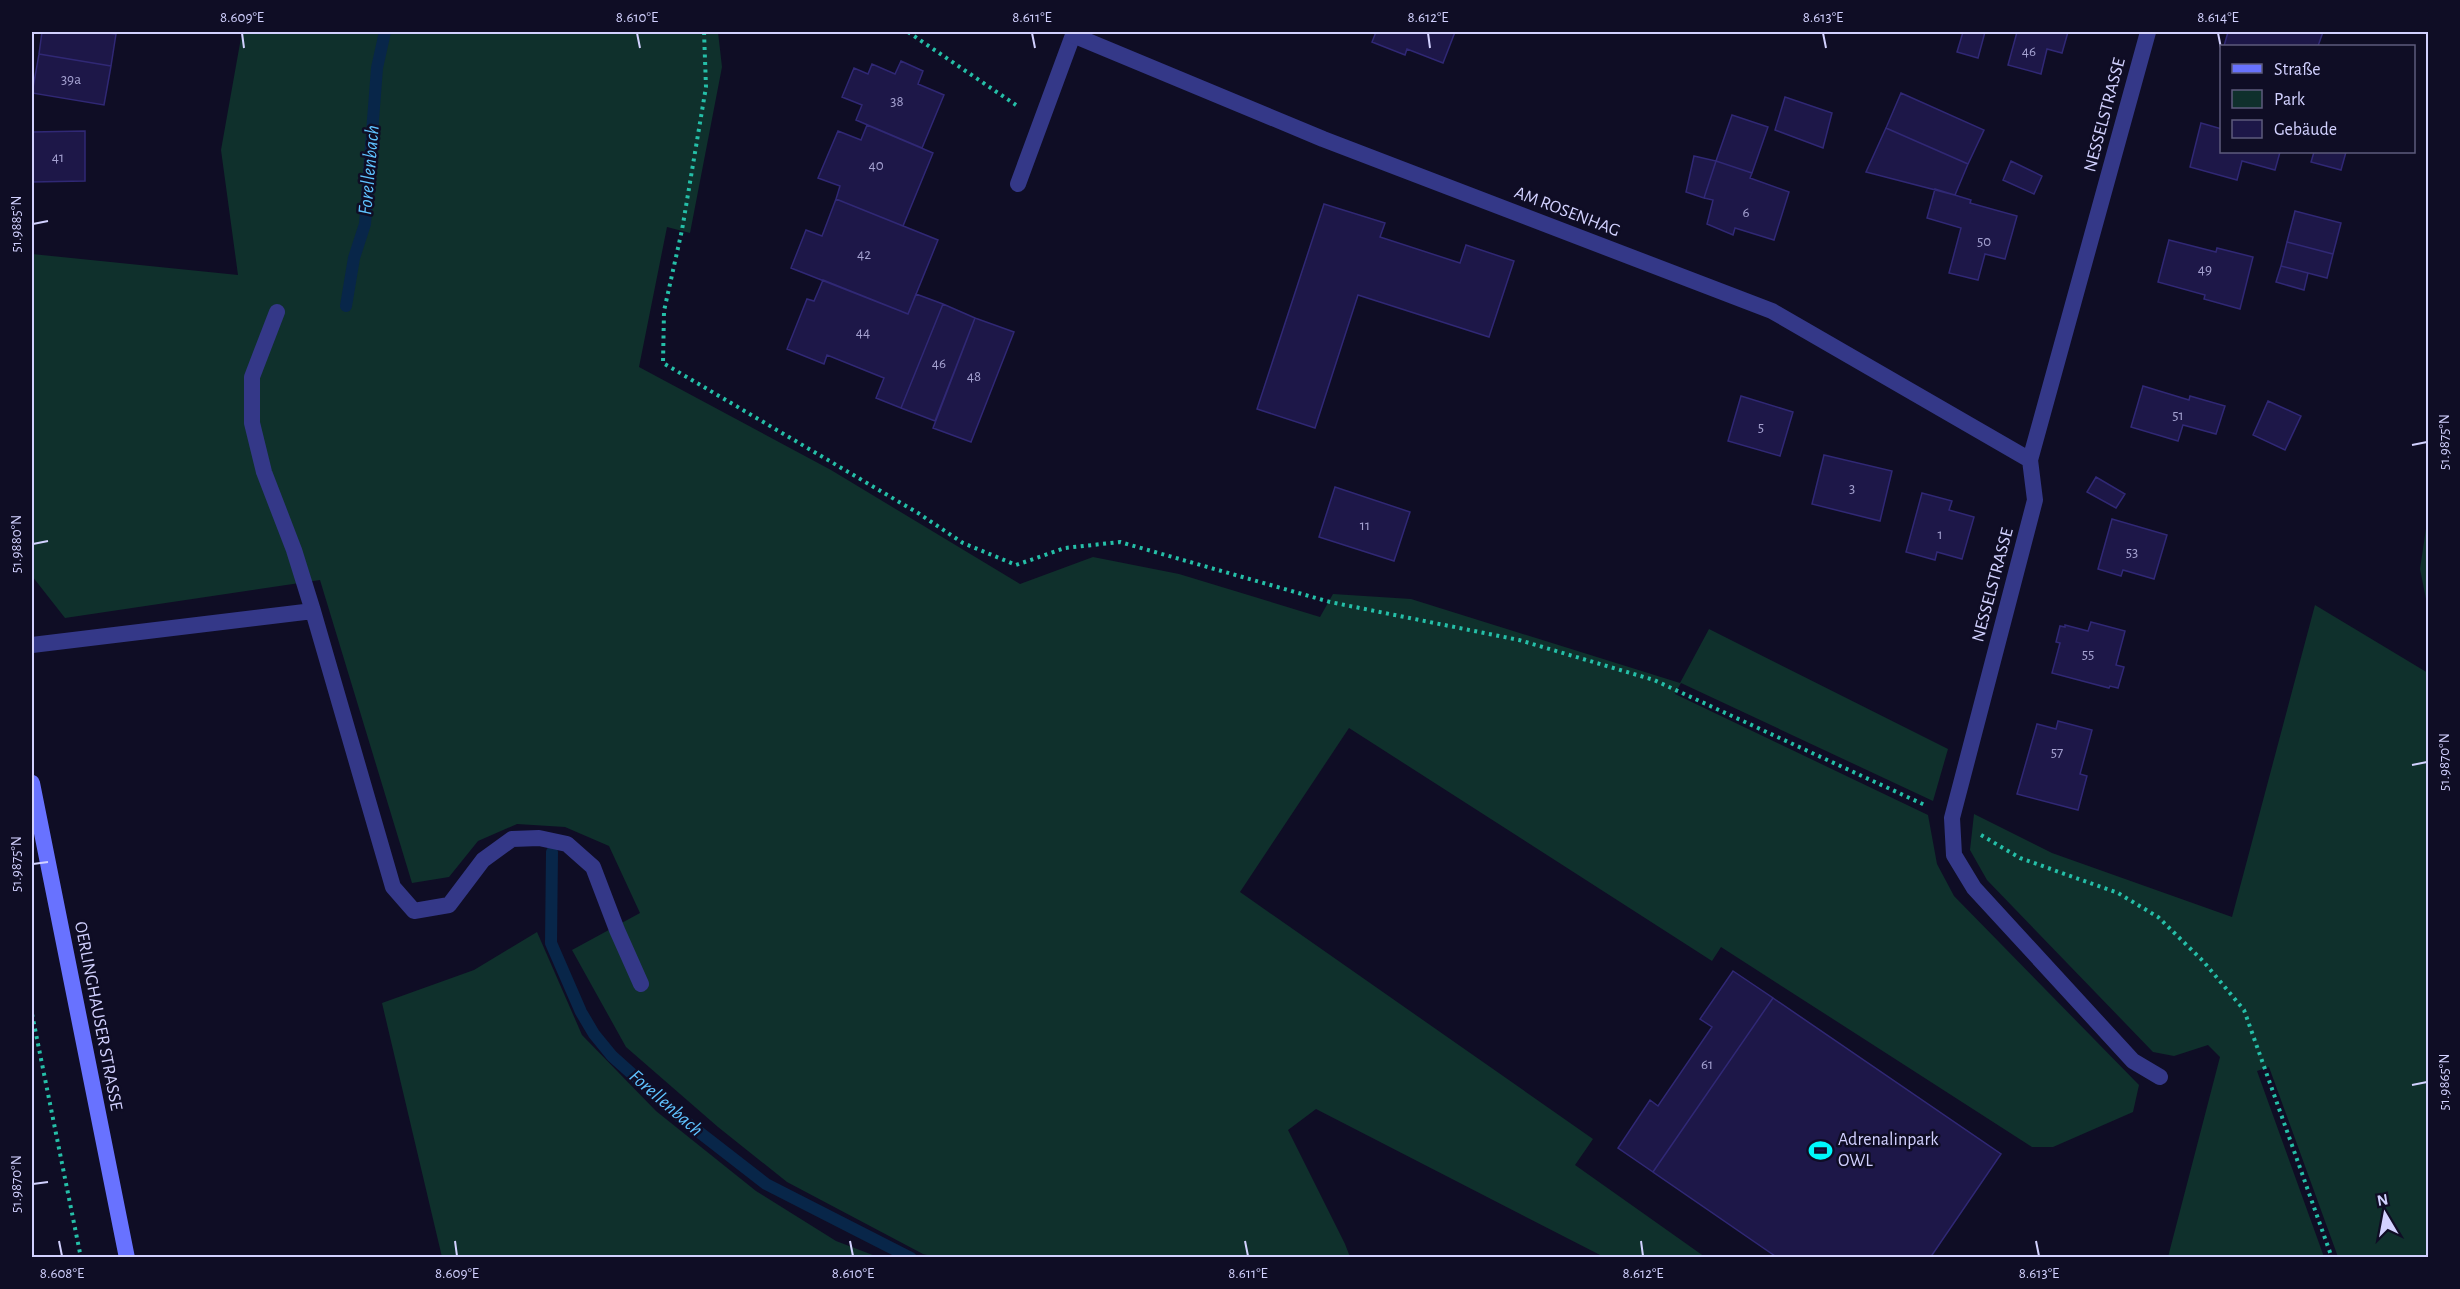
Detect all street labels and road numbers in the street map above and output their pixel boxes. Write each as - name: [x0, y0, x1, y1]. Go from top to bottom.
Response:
- street label: NESSELSTRASSE: [2081, 56, 2129, 174]
- street label: AM ROSENHAG: [1512, 184, 1622, 240]
- street label: NESSELSTRASSE: [1969, 526, 2017, 644]
- street label: OERLINGHAUSER STRASSE: [71, 920, 125, 1112]

